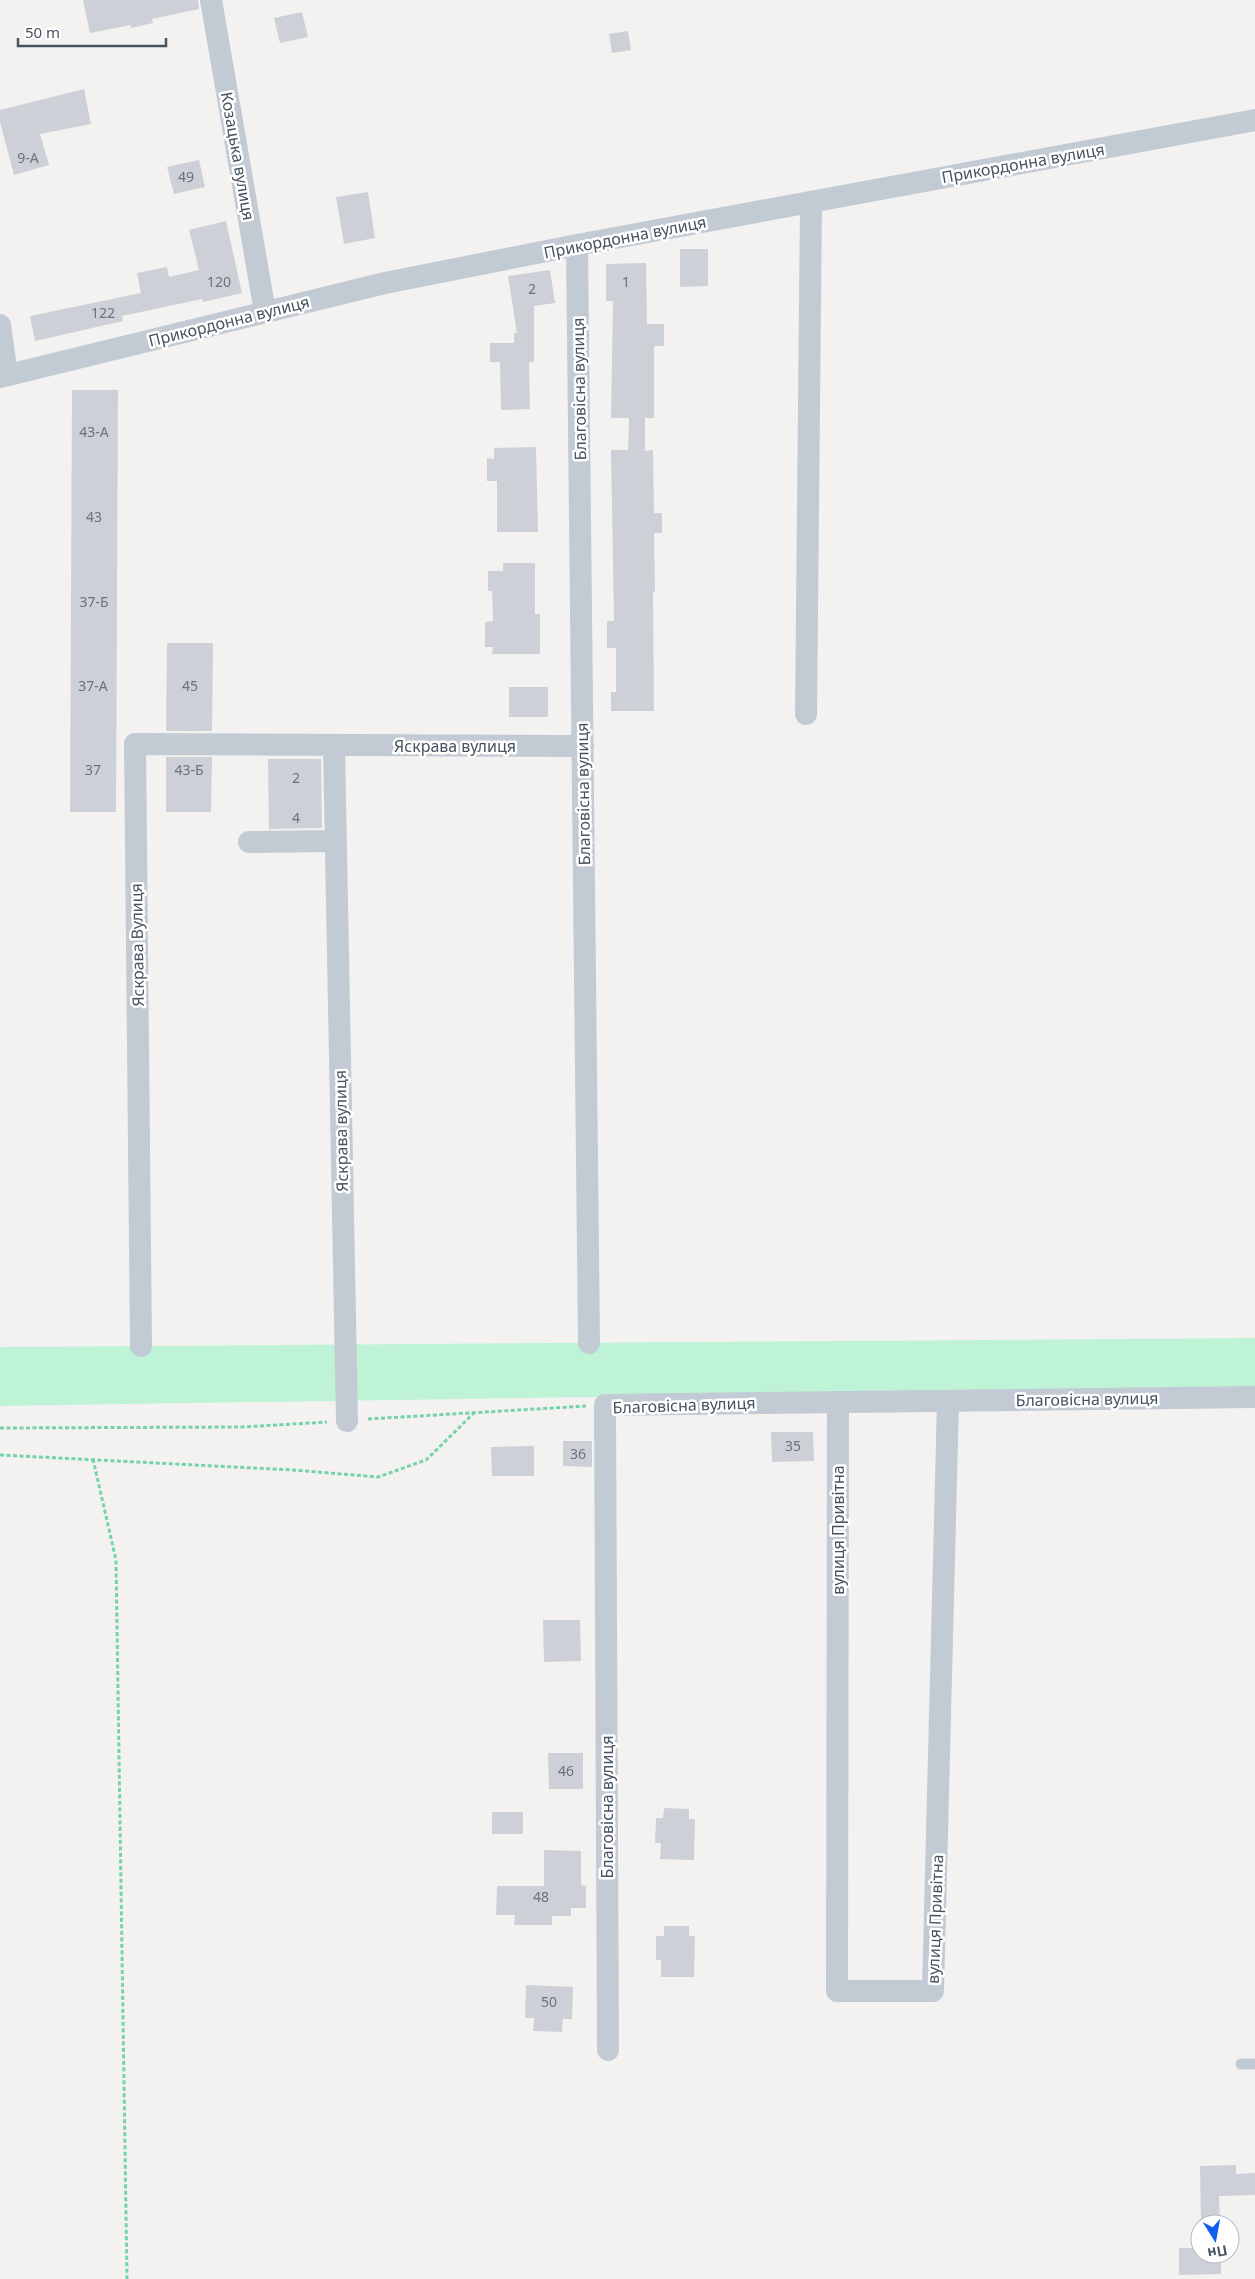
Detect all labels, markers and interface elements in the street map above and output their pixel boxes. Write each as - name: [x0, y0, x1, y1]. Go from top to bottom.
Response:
- scale bar: [18, 15, 165, 47]
- text: 50 m: [25, 22, 60, 42]
- street label: Козацька вулиця: [216, 90, 260, 222]
- street label: Прикордонна вулиця: [940, 138, 1106, 188]
- house number: 9-А: [17, 148, 39, 167]
- house number: 49: [178, 167, 194, 186]
- street label: Прикордонна вулиця: [542, 210, 708, 264]
- house number: 120: [207, 272, 231, 291]
- house number: 1: [622, 272, 630, 291]
- house number: 2: [528, 279, 536, 298]
- street label: Прикордонна вулиця: [146, 290, 312, 352]
- house number: 122: [91, 303, 115, 322]
- street label: Благовісна вулиця: [567, 317, 591, 461]
- house number: 43-А: [79, 422, 109, 441]
- house number: 43: [86, 507, 102, 526]
- house number: 37-Б: [79, 592, 109, 611]
- house number: 37-А: [78, 676, 108, 695]
- house number: 45: [182, 676, 198, 695]
- street label: Благовісна вулиця: [571, 722, 595, 866]
- street label: Яскрава вулиця: [394, 735, 516, 757]
- house number: 37: [85, 760, 101, 779]
- house number: 43-Б: [174, 760, 204, 779]
- house number: 2: [292, 768, 300, 787]
- house number: 4: [292, 808, 300, 827]
- street label: Яскрава Вулиця: [125, 883, 149, 1007]
- street label: Яскрава вулиця: [329, 1070, 353, 1192]
- street label: Благовісна вулиця: [1015, 1387, 1159, 1411]
- street label: Благовісна вулиця: [612, 1392, 756, 1418]
- house number: 35: [785, 1436, 801, 1455]
- house number: 36: [570, 1444, 586, 1463]
- street label: вулиця Привітна: [827, 1465, 849, 1595]
- street label: Благовісна вулиця: [596, 1736, 618, 1878]
- house number: 46: [558, 1761, 574, 1780]
- street label: вулиця Привітна: [922, 1854, 948, 1984]
- house number: 48: [533, 1887, 549, 1906]
- house number: 50: [541, 1992, 557, 2011]
- north arrow: [1190, 2214, 1240, 2264]
- text: Пн: [1206, 2241, 1229, 2263]

